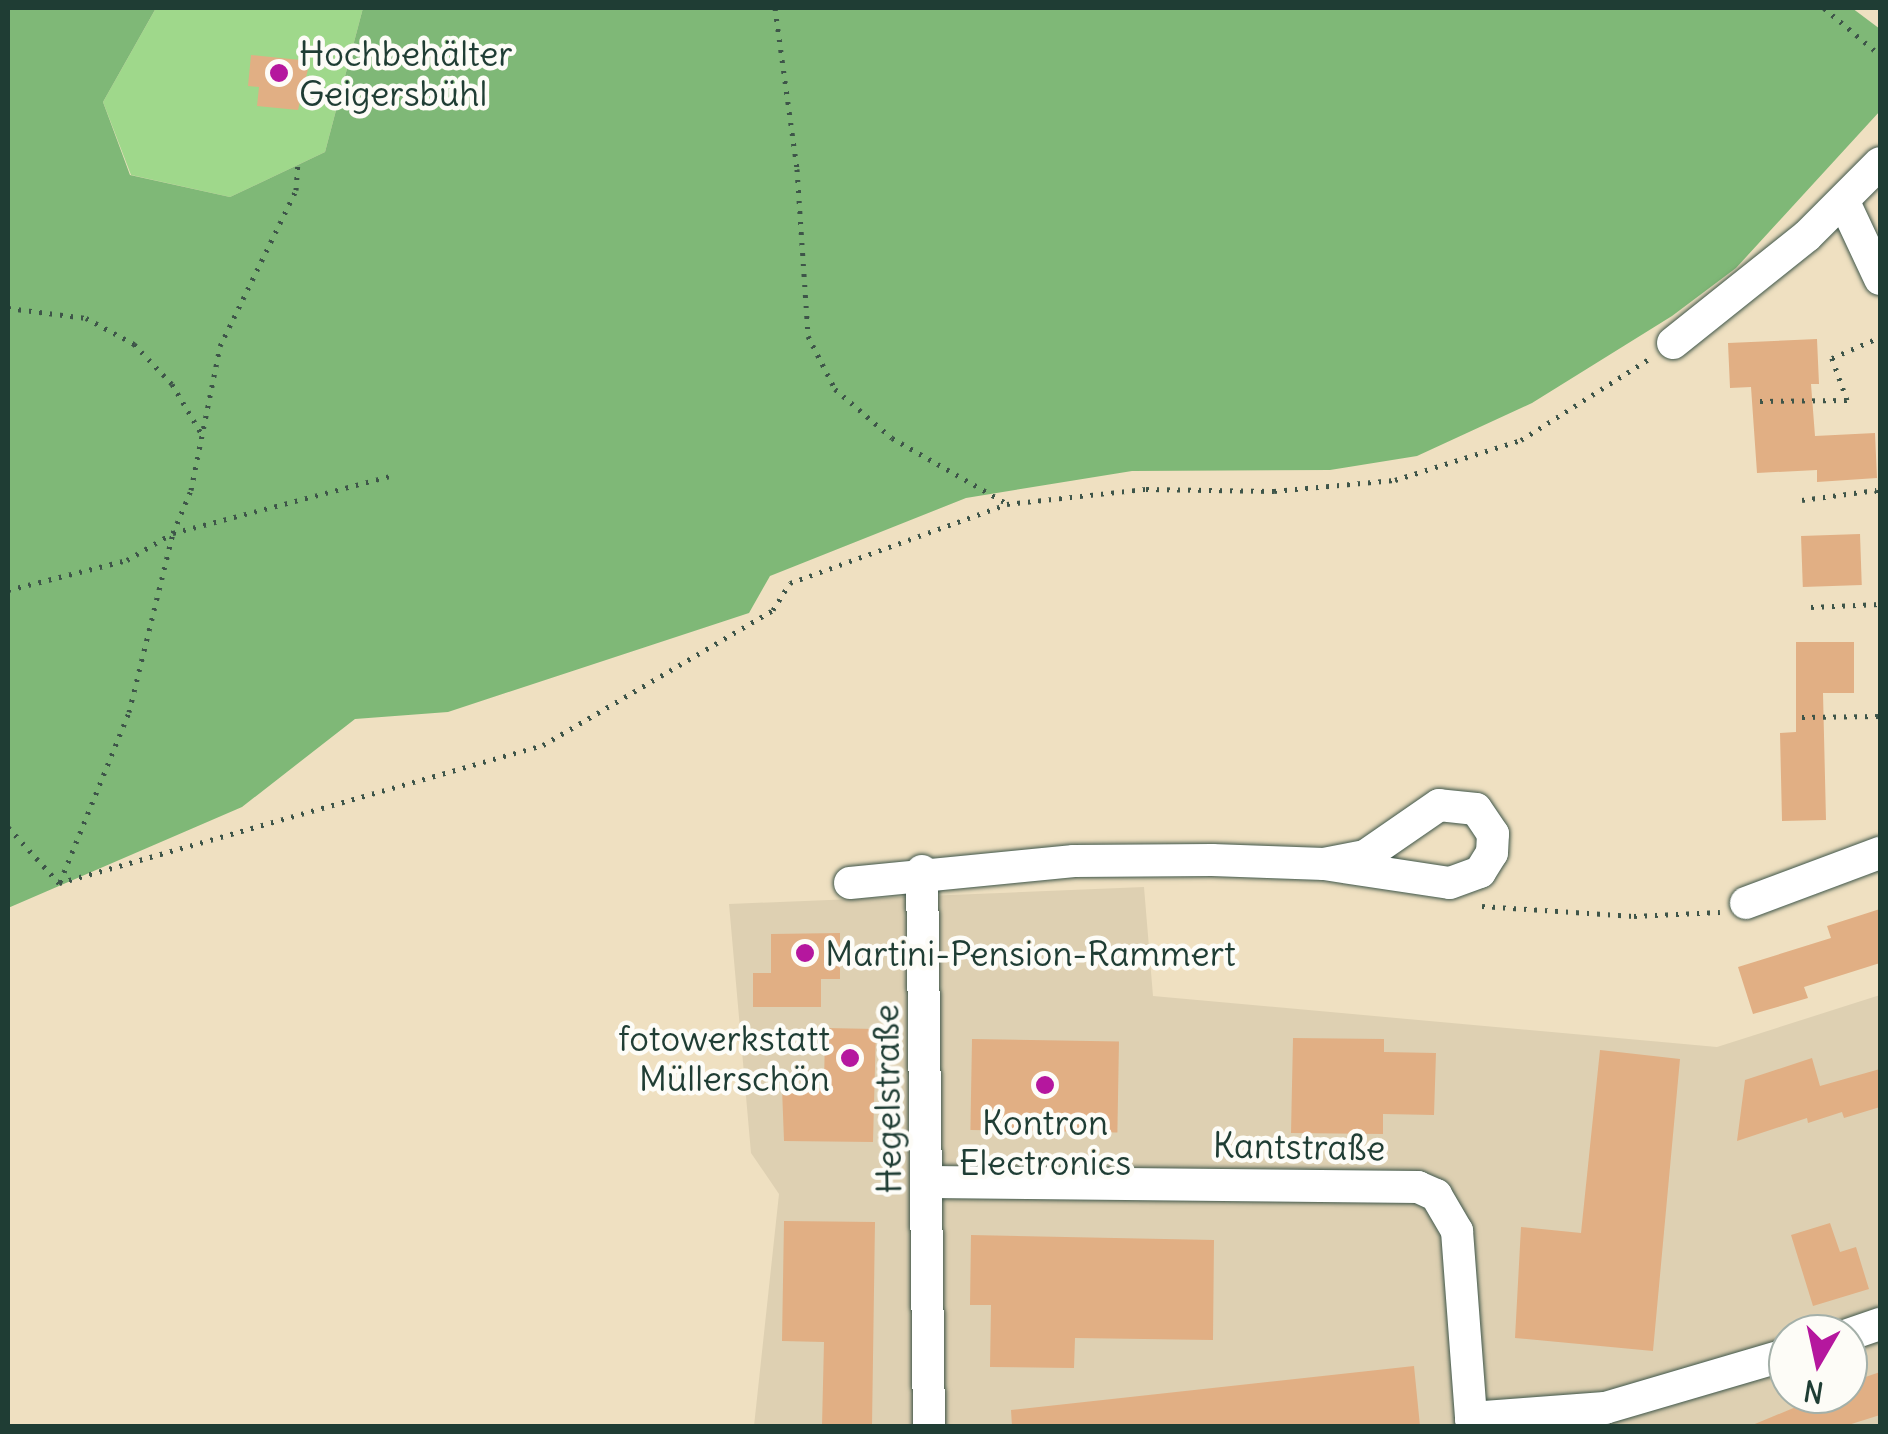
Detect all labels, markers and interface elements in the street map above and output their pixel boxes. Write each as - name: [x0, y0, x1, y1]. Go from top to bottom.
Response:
- place label: Hochbehälter Geigersbühl: [299, 32, 513, 114]
- marker: Hochbehälter Geigersbühl: [268, 62, 290, 84]
- place label: Martini-Pension-Rammert: [825, 932, 1236, 974]
- marker: Martini-Pension-Rammert: [794, 942, 816, 964]
- street label: Hegelstraße: [864, 1004, 910, 1194]
- place label: fotowerkstatt Müllerschön: [618, 1017, 830, 1099]
- marker: fotowerkstatt Müllerschön: [839, 1047, 861, 1069]
- marker: Kontron Electronics: [1034, 1074, 1056, 1096]
- place label: Kontron Electronics: [959, 1101, 1131, 1183]
- street label: Kantstraße: [1212, 1123, 1386, 1169]
- north arrow: [1768, 1314, 1868, 1414]
- text: N: [1801, 1372, 1826, 1411]

